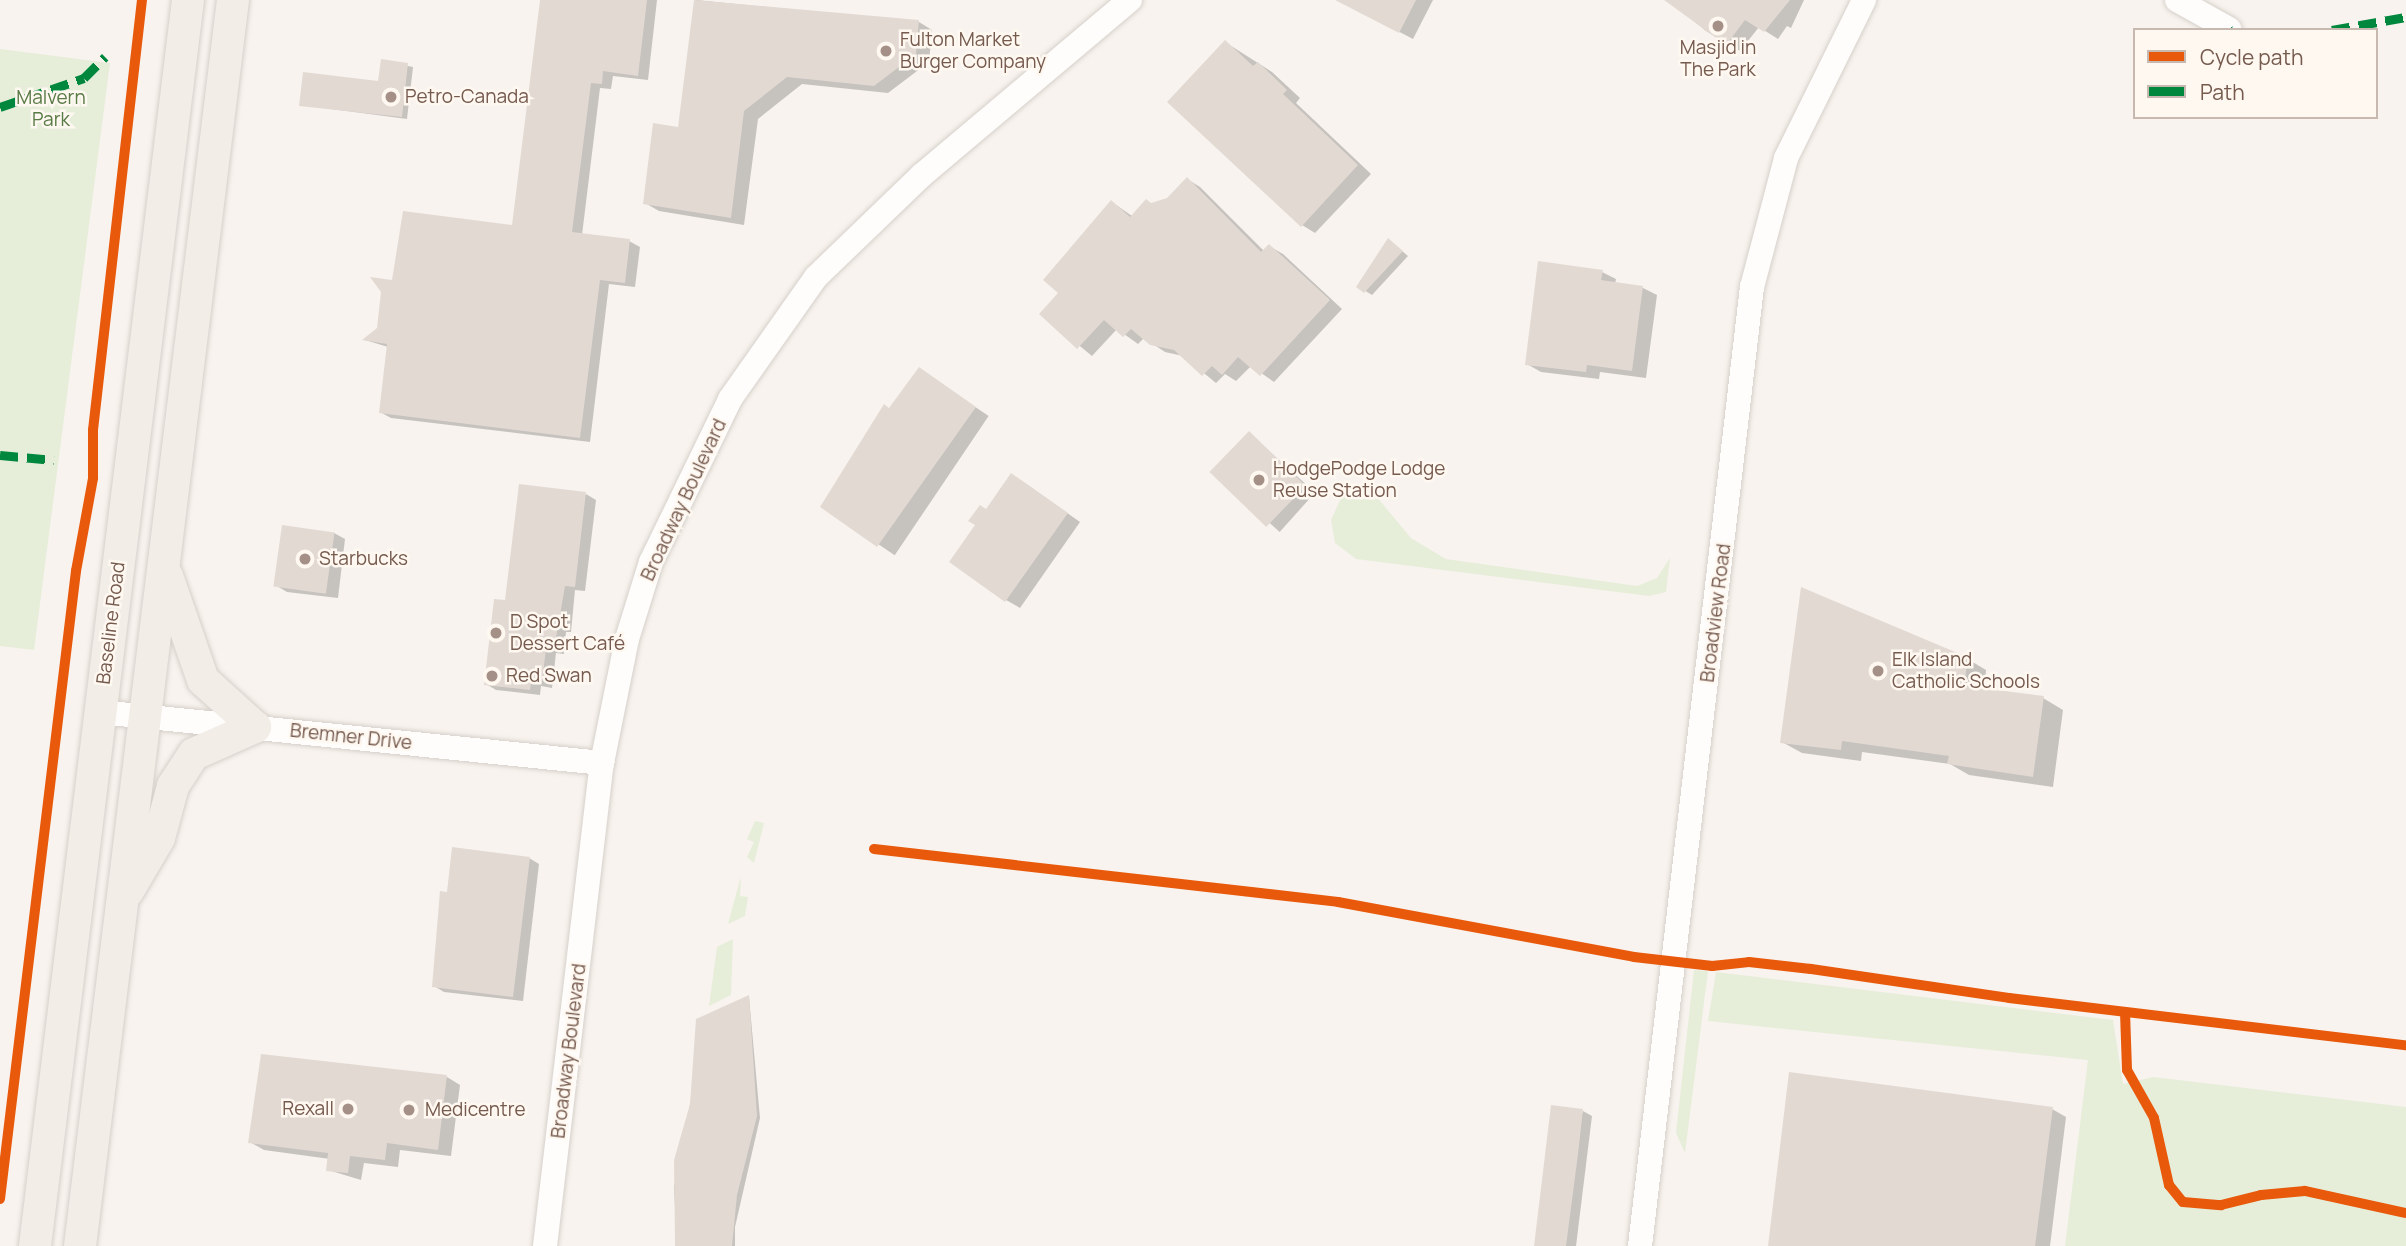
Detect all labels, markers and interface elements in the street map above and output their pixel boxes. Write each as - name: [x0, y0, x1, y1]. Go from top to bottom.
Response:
- marker: Masjid in The Park: [1710, 18, 1726, 34]
- legend: [2133, 28, 2378, 119]
- place label: Fulton Market Burger Company: [900, 29, 1046, 73]
- place label: Masjid in The Park: [1680, 37, 1756, 81]
- marker: Fulton Market Burger Company: [878, 43, 894, 59]
- text: Cycle path: [2200, 43, 2303, 71]
- text: Path: [2200, 78, 2245, 106]
- place label: Petro-Canada: [405, 86, 529, 108]
- park label: Malvern Park: [16, 87, 86, 131]
- marker: Petro-Canada: [383, 89, 399, 105]
- street label: Broadway Boulevard: [636, 415, 732, 585]
- place label: HodgePodge Lodge Reuse Station: [1273, 458, 1445, 502]
- marker: HodgePodge Lodge Reuse Station: [1251, 472, 1267, 488]
- street label: Broadview Road: [1696, 542, 1736, 684]
- place label: Starbucks: [319, 548, 408, 570]
- marker: Starbucks: [297, 551, 313, 567]
- street label: Baseline Road: [92, 560, 130, 686]
- place label: D Spot Dessert Café: [510, 611, 625, 655]
- marker: D Spot Dessert Café: [488, 625, 504, 641]
- place label: Elk Island Catholic Schools: [1892, 649, 2040, 693]
- marker: Elk Island Catholic Schools: [1870, 663, 1886, 679]
- place label: Red Swan: [506, 665, 592, 687]
- marker: Red Swan: [484, 668, 500, 684]
- street label: Bremner Drive: [289, 719, 413, 755]
- street label: Broadway Boulevard: [547, 962, 591, 1140]
- place label: Rexall: [282, 1098, 334, 1120]
- place label: Medicentre: [425, 1099, 525, 1121]
- marker: Medicentre: [399, 1100, 419, 1120]
- marker: Rexall: [340, 1101, 356, 1117]

